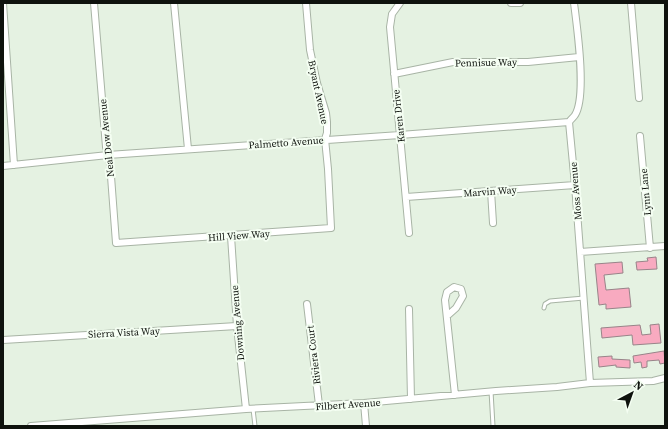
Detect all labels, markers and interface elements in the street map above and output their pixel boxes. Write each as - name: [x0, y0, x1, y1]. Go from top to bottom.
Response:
- street label: Pennisue Way: [455, 55, 518, 70]
- street label: Bryant Avenue: [305, 59, 332, 125]
- street label: Karen Drive: [389, 89, 408, 143]
- street label: Neal Dow Avenue: [96, 98, 117, 177]
- street label: Palmetto Avenue: [248, 133, 324, 152]
- street label: Moss Avenue: [566, 161, 585, 220]
- street label: Lynn Lane: [637, 168, 654, 216]
- street label: Marvin Way: [463, 183, 518, 200]
- street label: Hill View Way: [208, 227, 271, 244]
- street label: Downing Avenue: [228, 285, 247, 361]
- street label: Sierra Vista Way: [88, 324, 161, 341]
- street label: Riviera Court: [303, 324, 324, 385]
- north arrow: [612, 373, 652, 413]
- text: N: [630, 378, 646, 394]
- street label: Filbert Avenue: [315, 396, 381, 413]

